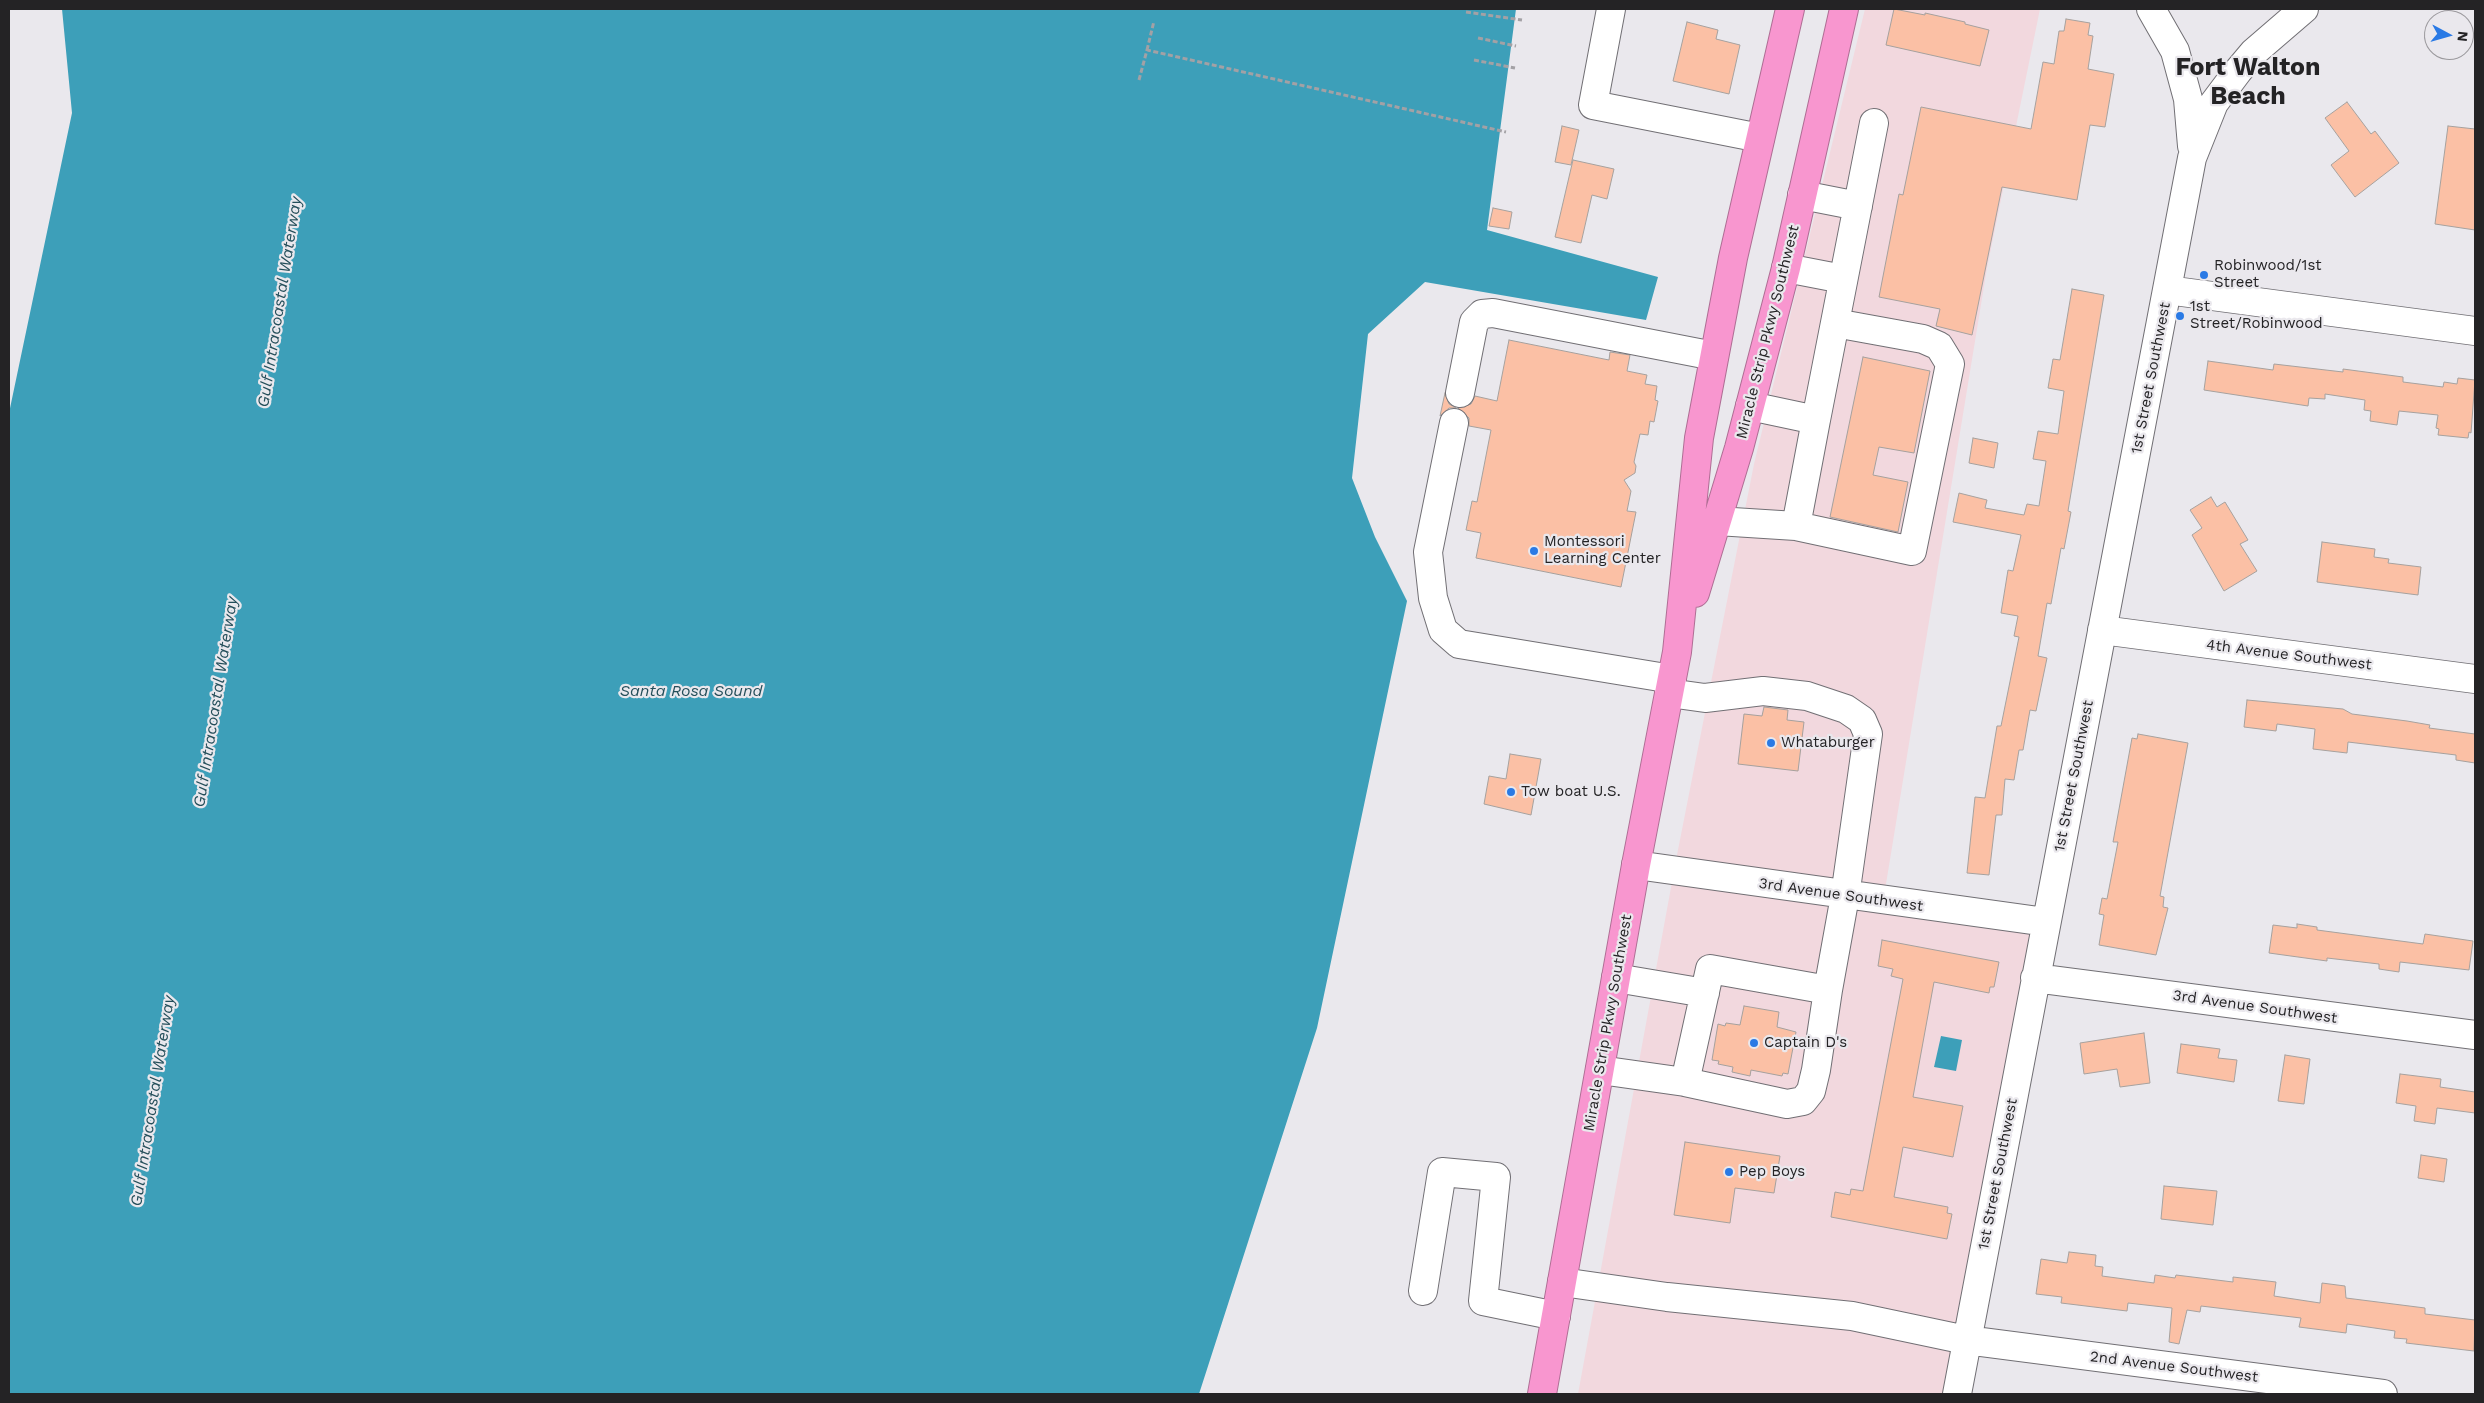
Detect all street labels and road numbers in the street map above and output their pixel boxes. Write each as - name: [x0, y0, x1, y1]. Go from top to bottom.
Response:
- street label: Miracle Strip Pkwy Southwest: [1733, 223, 1803, 441]
- street label: 1st Street Southwest: [2127, 301, 2175, 455]
- street label: 4th Avenue Southwest: [2205, 636, 2373, 674]
- street label: 1st Street Southwest: [2050, 699, 2098, 853]
- street label: 3rd Avenue Southwest: [1758, 875, 1924, 915]
- street label: Miracle Strip Pkwy Southwest: [1580, 913, 1636, 1133]
- street label: 3rd Avenue Southwest: [2172, 987, 2338, 1027]
- street label: 1st Street Southwest: [1974, 1097, 2022, 1251]
- street label: 2nd Avenue Southwest: [2089, 1348, 2259, 1386]

